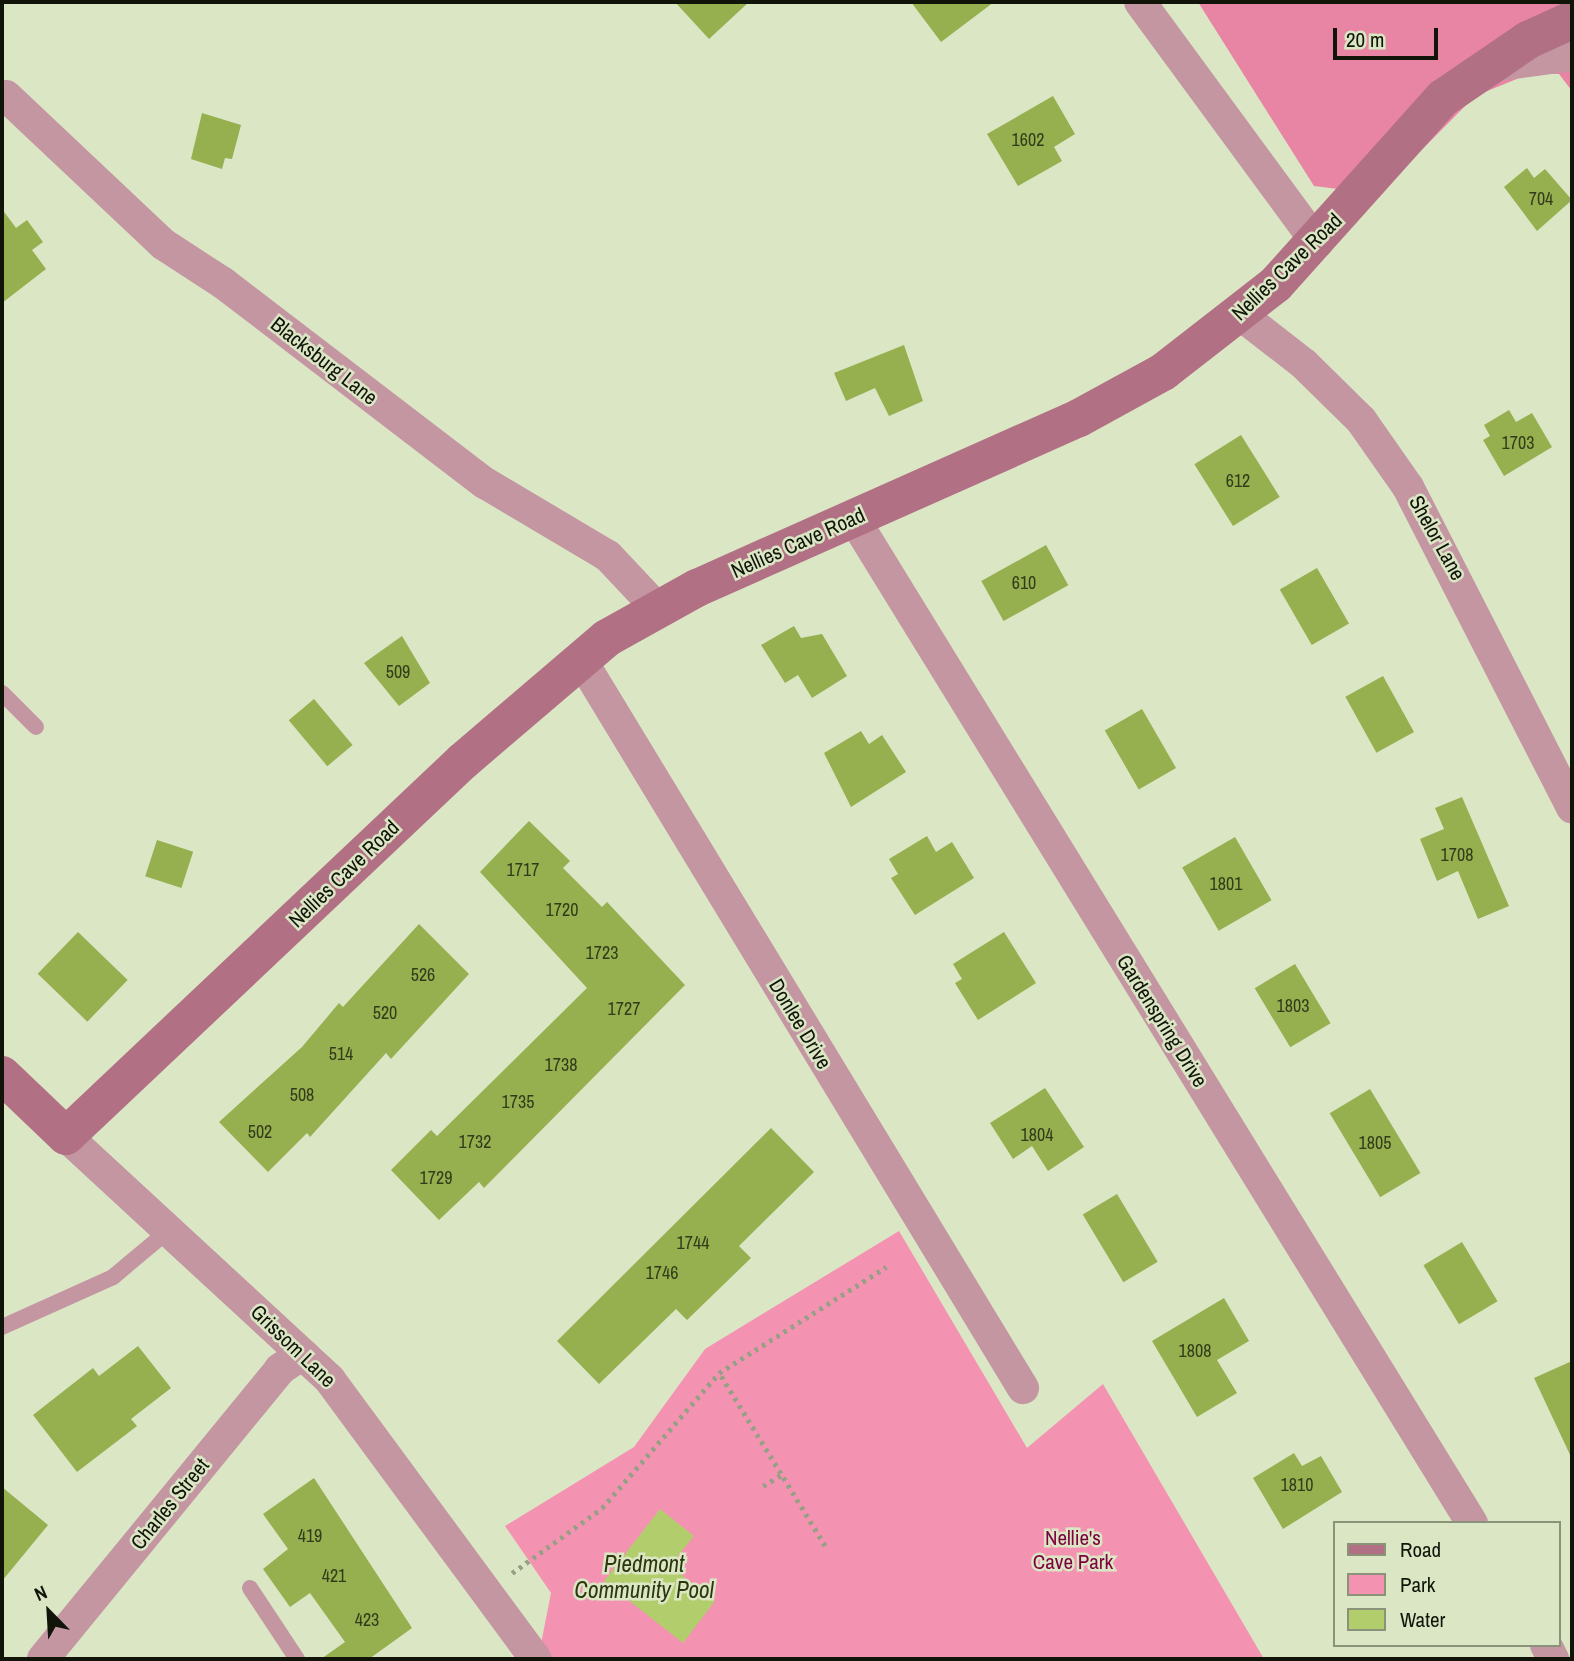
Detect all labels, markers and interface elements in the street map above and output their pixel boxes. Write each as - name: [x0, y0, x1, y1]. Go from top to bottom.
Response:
- scale bar: [1336, 14, 1441, 58]
- text: 20 m: [1346, 25, 1384, 54]
- house number: 1602: [1012, 129, 1044, 151]
- house number: 704: [1529, 188, 1553, 210]
- street label: Nellies Cave Road: [1227, 208, 1347, 326]
- street label: Blacksburg Lane: [266, 312, 382, 410]
- house number: 1703: [1502, 432, 1534, 454]
- house number: 612: [1226, 470, 1250, 492]
- street label: Shelor Lane: [1403, 491, 1471, 585]
- street label: Nellies Cave Road: [727, 502, 869, 584]
- house number: 610: [1012, 572, 1036, 594]
- house number: 509: [386, 661, 410, 683]
- street label: Nellies Cave Road: [284, 815, 404, 933]
- house number: 1708: [1441, 844, 1473, 866]
- house number: 1717: [507, 859, 539, 881]
- house number: 1801: [1210, 873, 1242, 895]
- house number: 1720: [546, 899, 578, 921]
- house number: 1723: [586, 942, 618, 964]
- street label: Gardenspring Drive: [1111, 950, 1213, 1092]
- house number: 526: [411, 964, 435, 986]
- street label: Donlee Drive: [763, 974, 837, 1074]
- house number: 1803: [1277, 995, 1309, 1017]
- house number: 1727: [608, 998, 640, 1020]
- house number: 520: [373, 1002, 397, 1024]
- house number: 514: [329, 1043, 353, 1065]
- house number: 1738: [545, 1054, 577, 1076]
- house number: 508: [290, 1084, 314, 1106]
- house number: 1735: [502, 1091, 534, 1113]
- house number: 502: [248, 1121, 272, 1143]
- house number: 1804: [1021, 1124, 1053, 1146]
- house number: 1732: [459, 1131, 491, 1153]
- house number: 1805: [1359, 1132, 1391, 1154]
- house number: 1729: [420, 1167, 452, 1189]
- house number: 1744: [677, 1232, 709, 1254]
- house number: 1746: [646, 1262, 678, 1284]
- street label: Grissom Lane: [245, 1299, 341, 1393]
- house number: 1808: [1179, 1340, 1211, 1362]
- street label: Charles Street: [126, 1453, 214, 1555]
- house number: 1810: [1281, 1474, 1313, 1496]
- legend: [1332, 1521, 1560, 1647]
- house number: 419: [298, 1525, 322, 1547]
- park label: Nellie's Cave Park: [1033, 1525, 1113, 1575]
- text: Road: [1400, 1535, 1441, 1564]
- water label: Piedmont Community Pool: [574, 1550, 714, 1604]
- house number: 421: [322, 1565, 346, 1587]
- text: Park: [1400, 1570, 1435, 1599]
- north arrow: [14, 1577, 84, 1647]
- text: N: [30, 1579, 51, 1607]
- text: Water: [1400, 1605, 1445, 1634]
- house number: 423: [355, 1609, 379, 1631]

